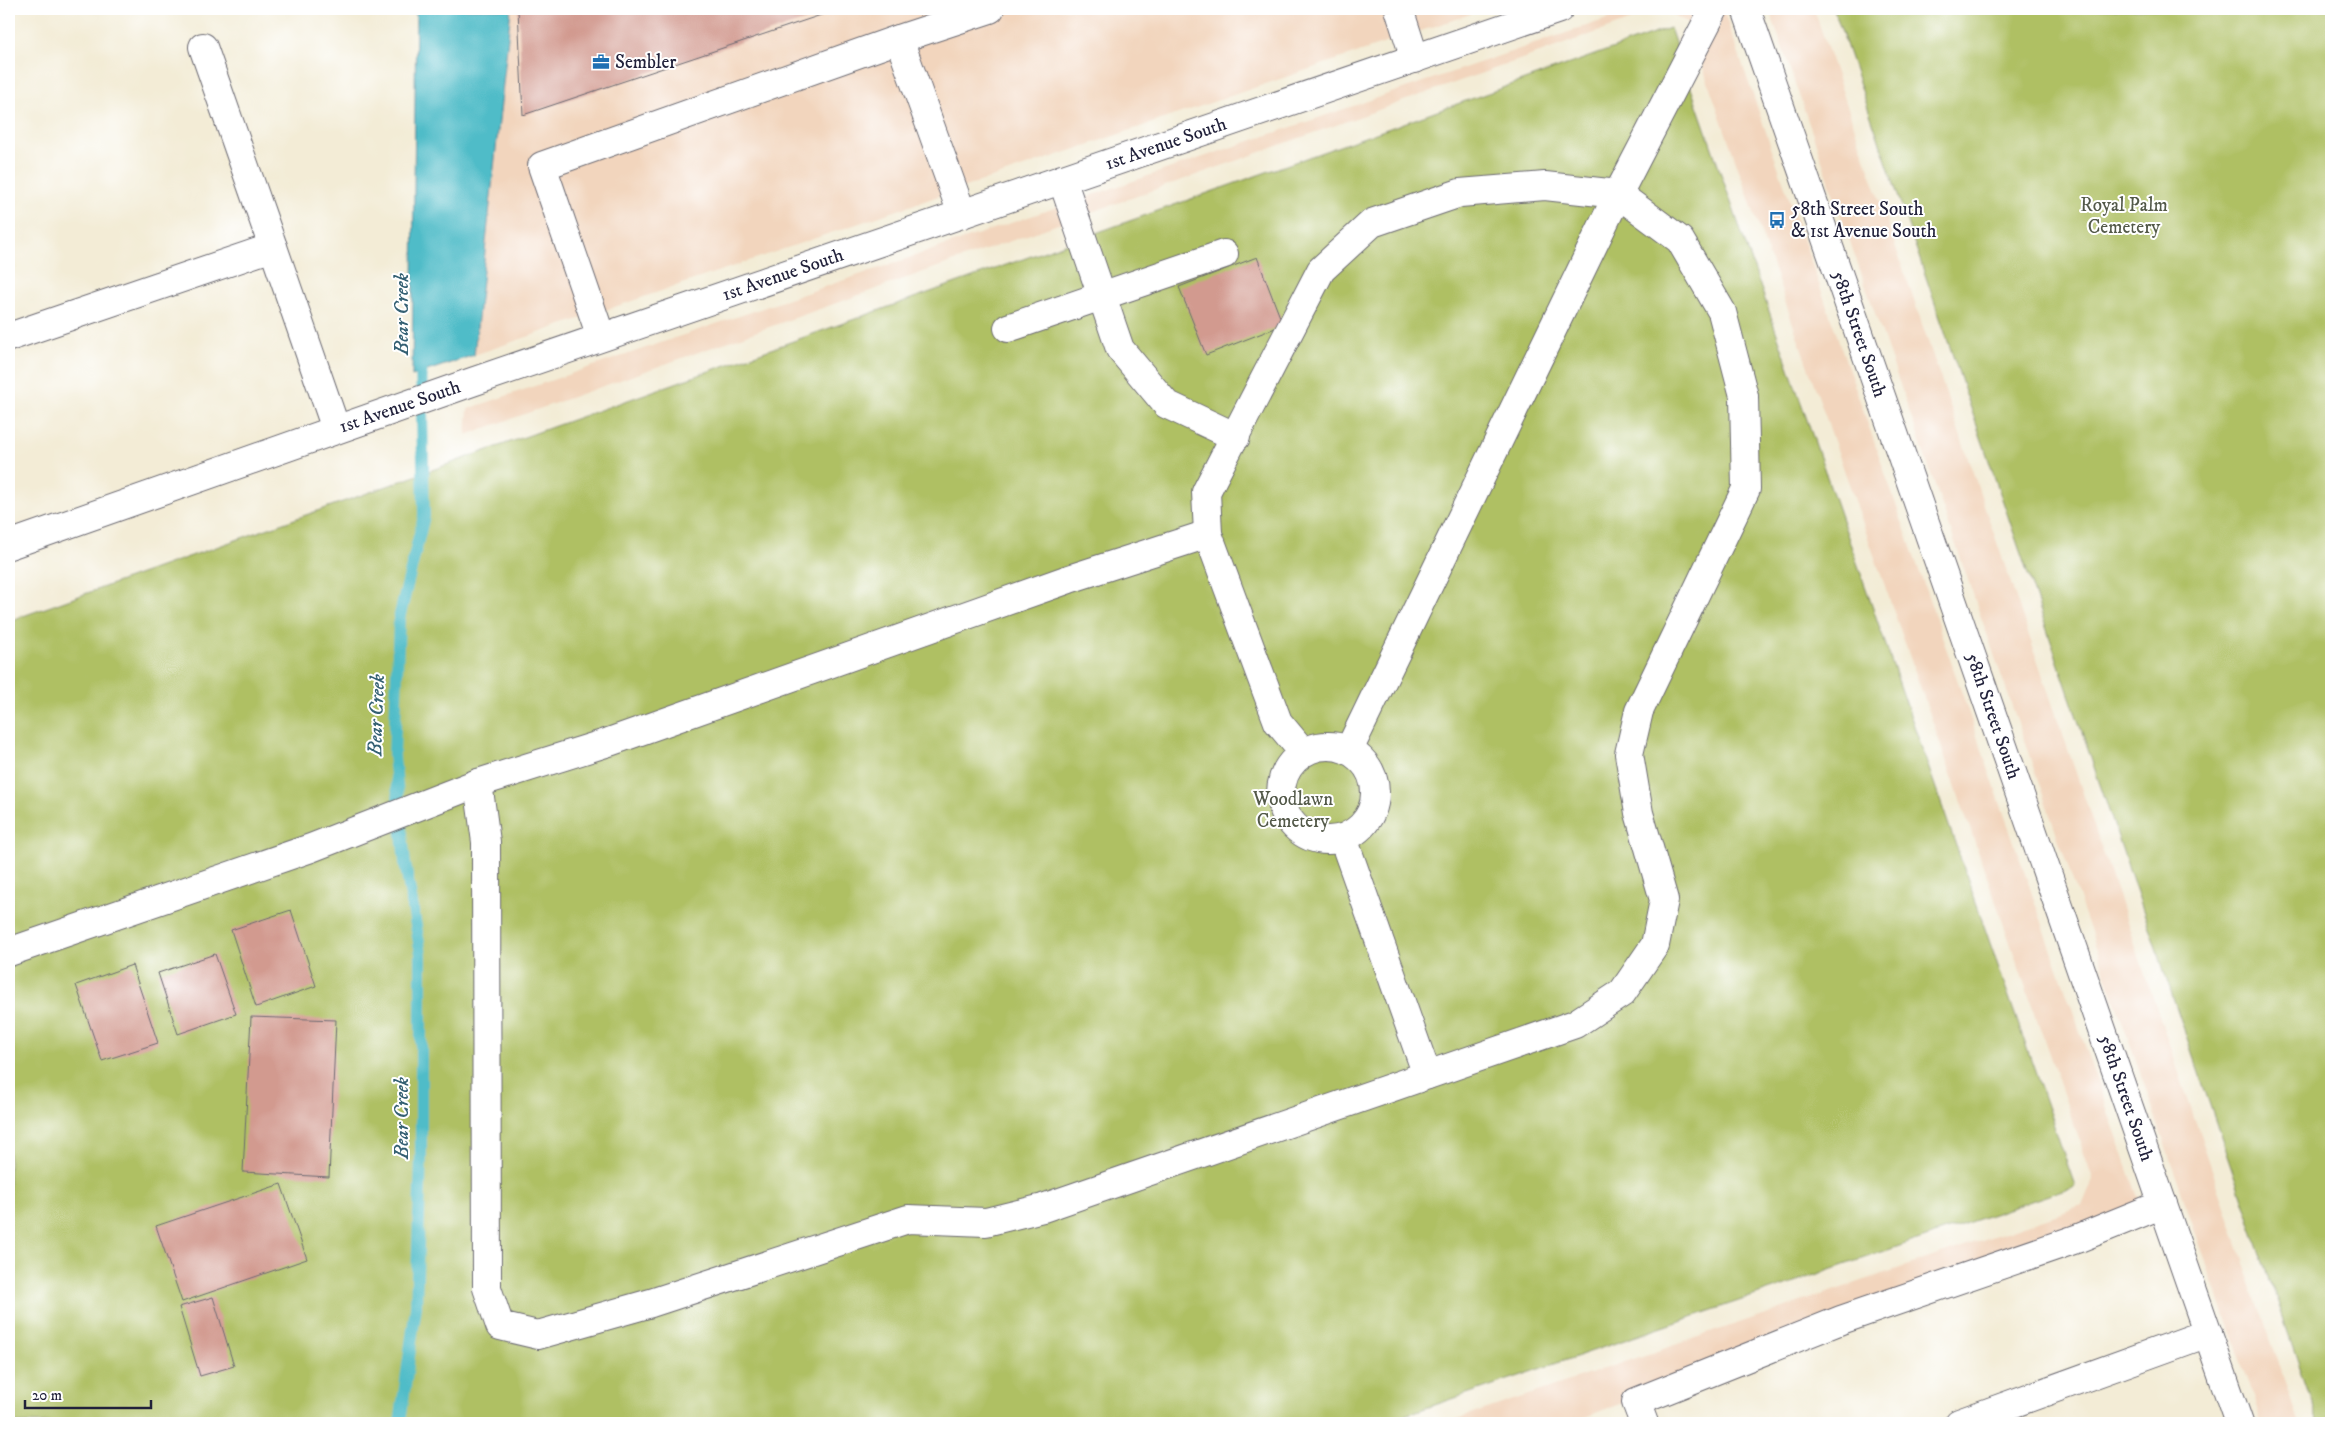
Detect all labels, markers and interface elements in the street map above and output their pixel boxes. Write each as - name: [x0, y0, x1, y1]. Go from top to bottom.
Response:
- place label: Sembler: [615, 51, 676, 74]
- office icon: Sembler: [591, 52, 611, 72]
- street label: 1st Avenue South: [1102, 112, 1230, 176]
- park label: Royal Palm Cemetery: [2080, 194, 2168, 239]
- place label: 58th Street South & 1st Avenue South: [1791, 198, 1936, 243]
- bus stop icon: 58th Street South & 1st Avenue South: [1767, 210, 1787, 230]
- street label: 1st Avenue South: [719, 243, 847, 307]
- street label: 58th Street South: [1827, 268, 1891, 400]
- water label: Bear Creek: [390, 272, 415, 356]
- street label: 1st Avenue South: [336, 375, 464, 439]
- street label: 58th Street South: [1961, 650, 2025, 782]
- water label: Bear Creek: [363, 673, 391, 757]
- park label: Woodlawn Cemetery: [1252, 788, 1333, 833]
- street label: 58th Street South: [2094, 1032, 2158, 1164]
- water label: Bear Creek: [390, 1076, 415, 1160]
- scale bar: [25, 1377, 151, 1409]
- text: 20 m: [32, 1386, 62, 1405]

